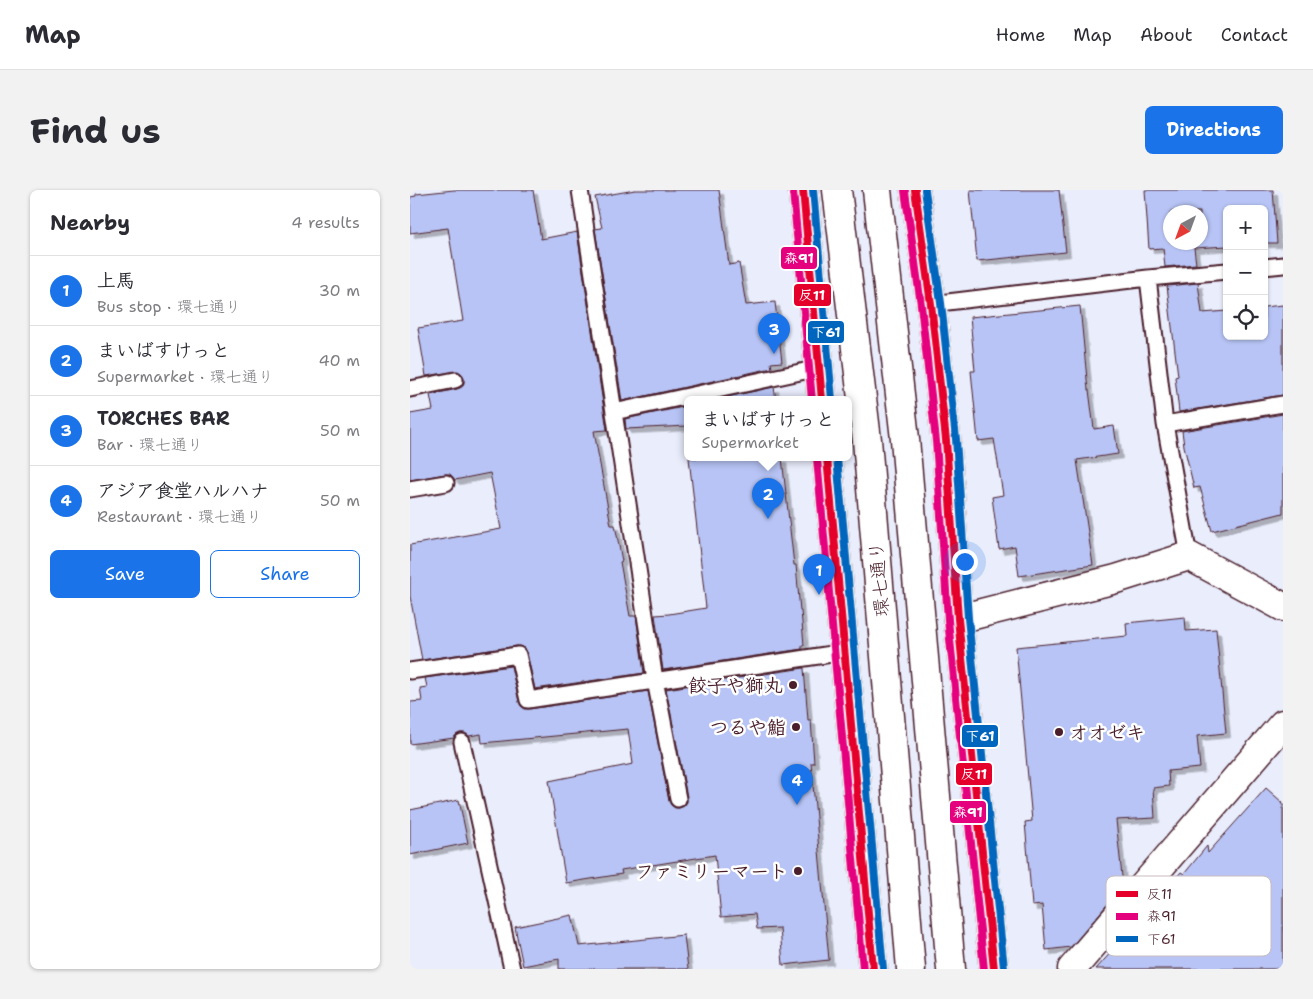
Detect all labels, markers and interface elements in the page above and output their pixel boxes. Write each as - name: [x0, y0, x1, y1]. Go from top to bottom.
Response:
- text: Map: [25, 19, 81, 51]
- text: Home: [996, 23, 1045, 47]
- text: Map: [1073, 23, 1112, 47]
- text: About: [1140, 23, 1193, 47]
- text: Contact: [1221, 23, 1288, 47]
- button: Directions: [1145, 106, 1283, 154]
- text: Find us: [30, 107, 161, 154]
- north arrow: [1163, 205, 1208, 250]
- map controls: [1223, 205, 1268, 340]
- button: +: [1223, 205, 1268, 250]
- text: Nearby: [50, 209, 130, 237]
- text: 4 results: [291, 212, 360, 233]
- line badge: 森91: [780, 246, 818, 270]
- text: 森91: [784, 249, 814, 267]
- button: −: [1223, 250, 1268, 295]
- text: 上馬: [97, 268, 135, 293]
- text: 1: [62, 280, 70, 301]
- text: 30 m: [319, 280, 360, 301]
- line badge: 反11: [793, 283, 832, 307]
- text: 反11: [799, 286, 825, 304]
- button: locate: [1223, 295, 1268, 340]
- text: Bus stop · 環七通り: [97, 296, 241, 317]
- pin: 3: [758, 313, 790, 354]
- line badge: 下61: [807, 320, 845, 344]
- text: 下61: [811, 323, 841, 341]
- text: まいばすけっと: [97, 338, 230, 363]
- text: 2: [60, 350, 72, 371]
- text: 40 m: [318, 350, 360, 371]
- text: Supermarket · 環七通り: [97, 366, 274, 387]
- popup: [684, 396, 852, 461]
- text: TORCHES BAR: [97, 406, 230, 431]
- text: まいばすけっと: [701, 407, 835, 432]
- text: 3: [60, 420, 72, 441]
- text: 50 m: [320, 420, 360, 441]
- text: Supermarket: [701, 432, 799, 453]
- text: Bar · 環七通り: [97, 434, 203, 455]
- text: アジア食堂ハルハナ: [97, 478, 269, 503]
- pin: 2: [752, 478, 784, 519]
- text: 4: [60, 490, 72, 511]
- text: 50 m: [320, 490, 360, 511]
- text: Restaurant · 環七通り: [97, 506, 262, 527]
- street label: 環七通り: [863, 540, 895, 618]
- your location: [952, 549, 978, 575]
- button: Save: [50, 550, 200, 598]
- button: Share: [210, 550, 360, 598]
- pin: 1: [803, 554, 835, 595]
- place label: 餃子や獅丸: [688, 673, 783, 698]
- marker: 餃子や獅丸: [787, 679, 799, 691]
- place label: つるや鮨: [710, 715, 786, 740]
- place label: オオゼキ: [1069, 720, 1145, 745]
- marker: つるや鮨: [790, 721, 802, 733]
- line badge: 下61: [961, 724, 999, 748]
- marker: オオゼキ: [1053, 726, 1065, 738]
- text: 下61: [965, 727, 995, 745]
- line badge: 反11: [955, 762, 993, 786]
- pin: 4: [781, 764, 813, 805]
- text: 反11: [961, 765, 987, 783]
- line badge: 森91: [949, 800, 987, 824]
- text: 森91: [953, 803, 983, 821]
- place label: ファミリーマート: [635, 859, 788, 884]
- marker: ファミリーマート: [792, 865, 804, 877]
- legend: [1106, 876, 1271, 956]
- text: 反11: [1147, 885, 1172, 903]
- text: 森91: [1147, 907, 1176, 925]
- text: 下61: [1147, 930, 1176, 948]

